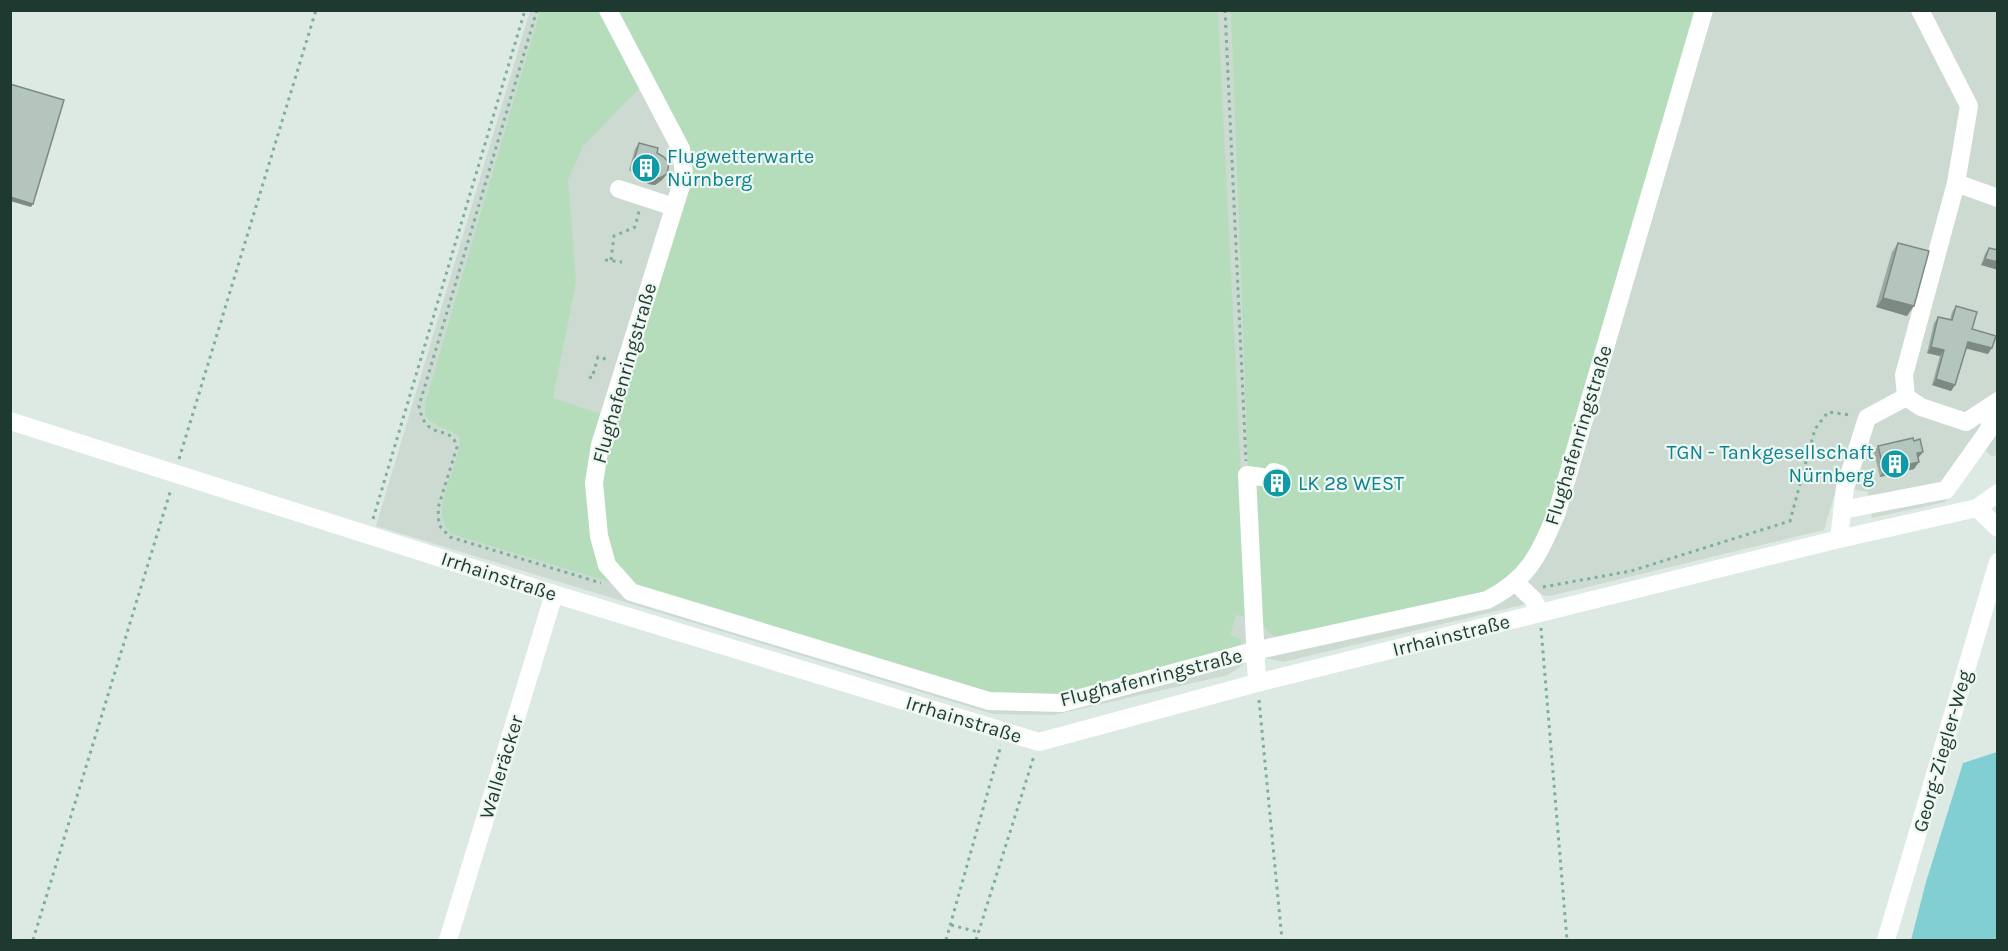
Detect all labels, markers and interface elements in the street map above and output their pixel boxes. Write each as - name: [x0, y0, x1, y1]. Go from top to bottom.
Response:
- place label: Flugwetterwarte Nürnberg: [667, 145, 814, 191]
- building icon: Flugwetterwarte Nürnberg: [630, 152, 662, 184]
- street label: Flughafenringstraße: [588, 280, 661, 466]
- street label: Flughafenringstraße: [1540, 342, 1617, 528]
- place label: TGN - Tankgesellschaft Nürnberg: [1667, 441, 1874, 487]
- building icon: TGN - Tankgesellschaft Nürnberg: [1879, 448, 1911, 480]
- building icon: LK 28 WEST: [1261, 467, 1293, 499]
- place label: LK 28 WEST: [1298, 472, 1404, 495]
- street label: Irrhainstraße: [438, 547, 559, 606]
- street label: Irrhainstraße: [1390, 610, 1512, 661]
- street label: Flughafenringstraße: [1058, 644, 1245, 711]
- street label: Georg-Ziegler-Weg: [1908, 667, 1977, 835]
- street label: Irrhainstraße: [903, 691, 1025, 748]
- street label: Walleräcker: [475, 712, 528, 822]

